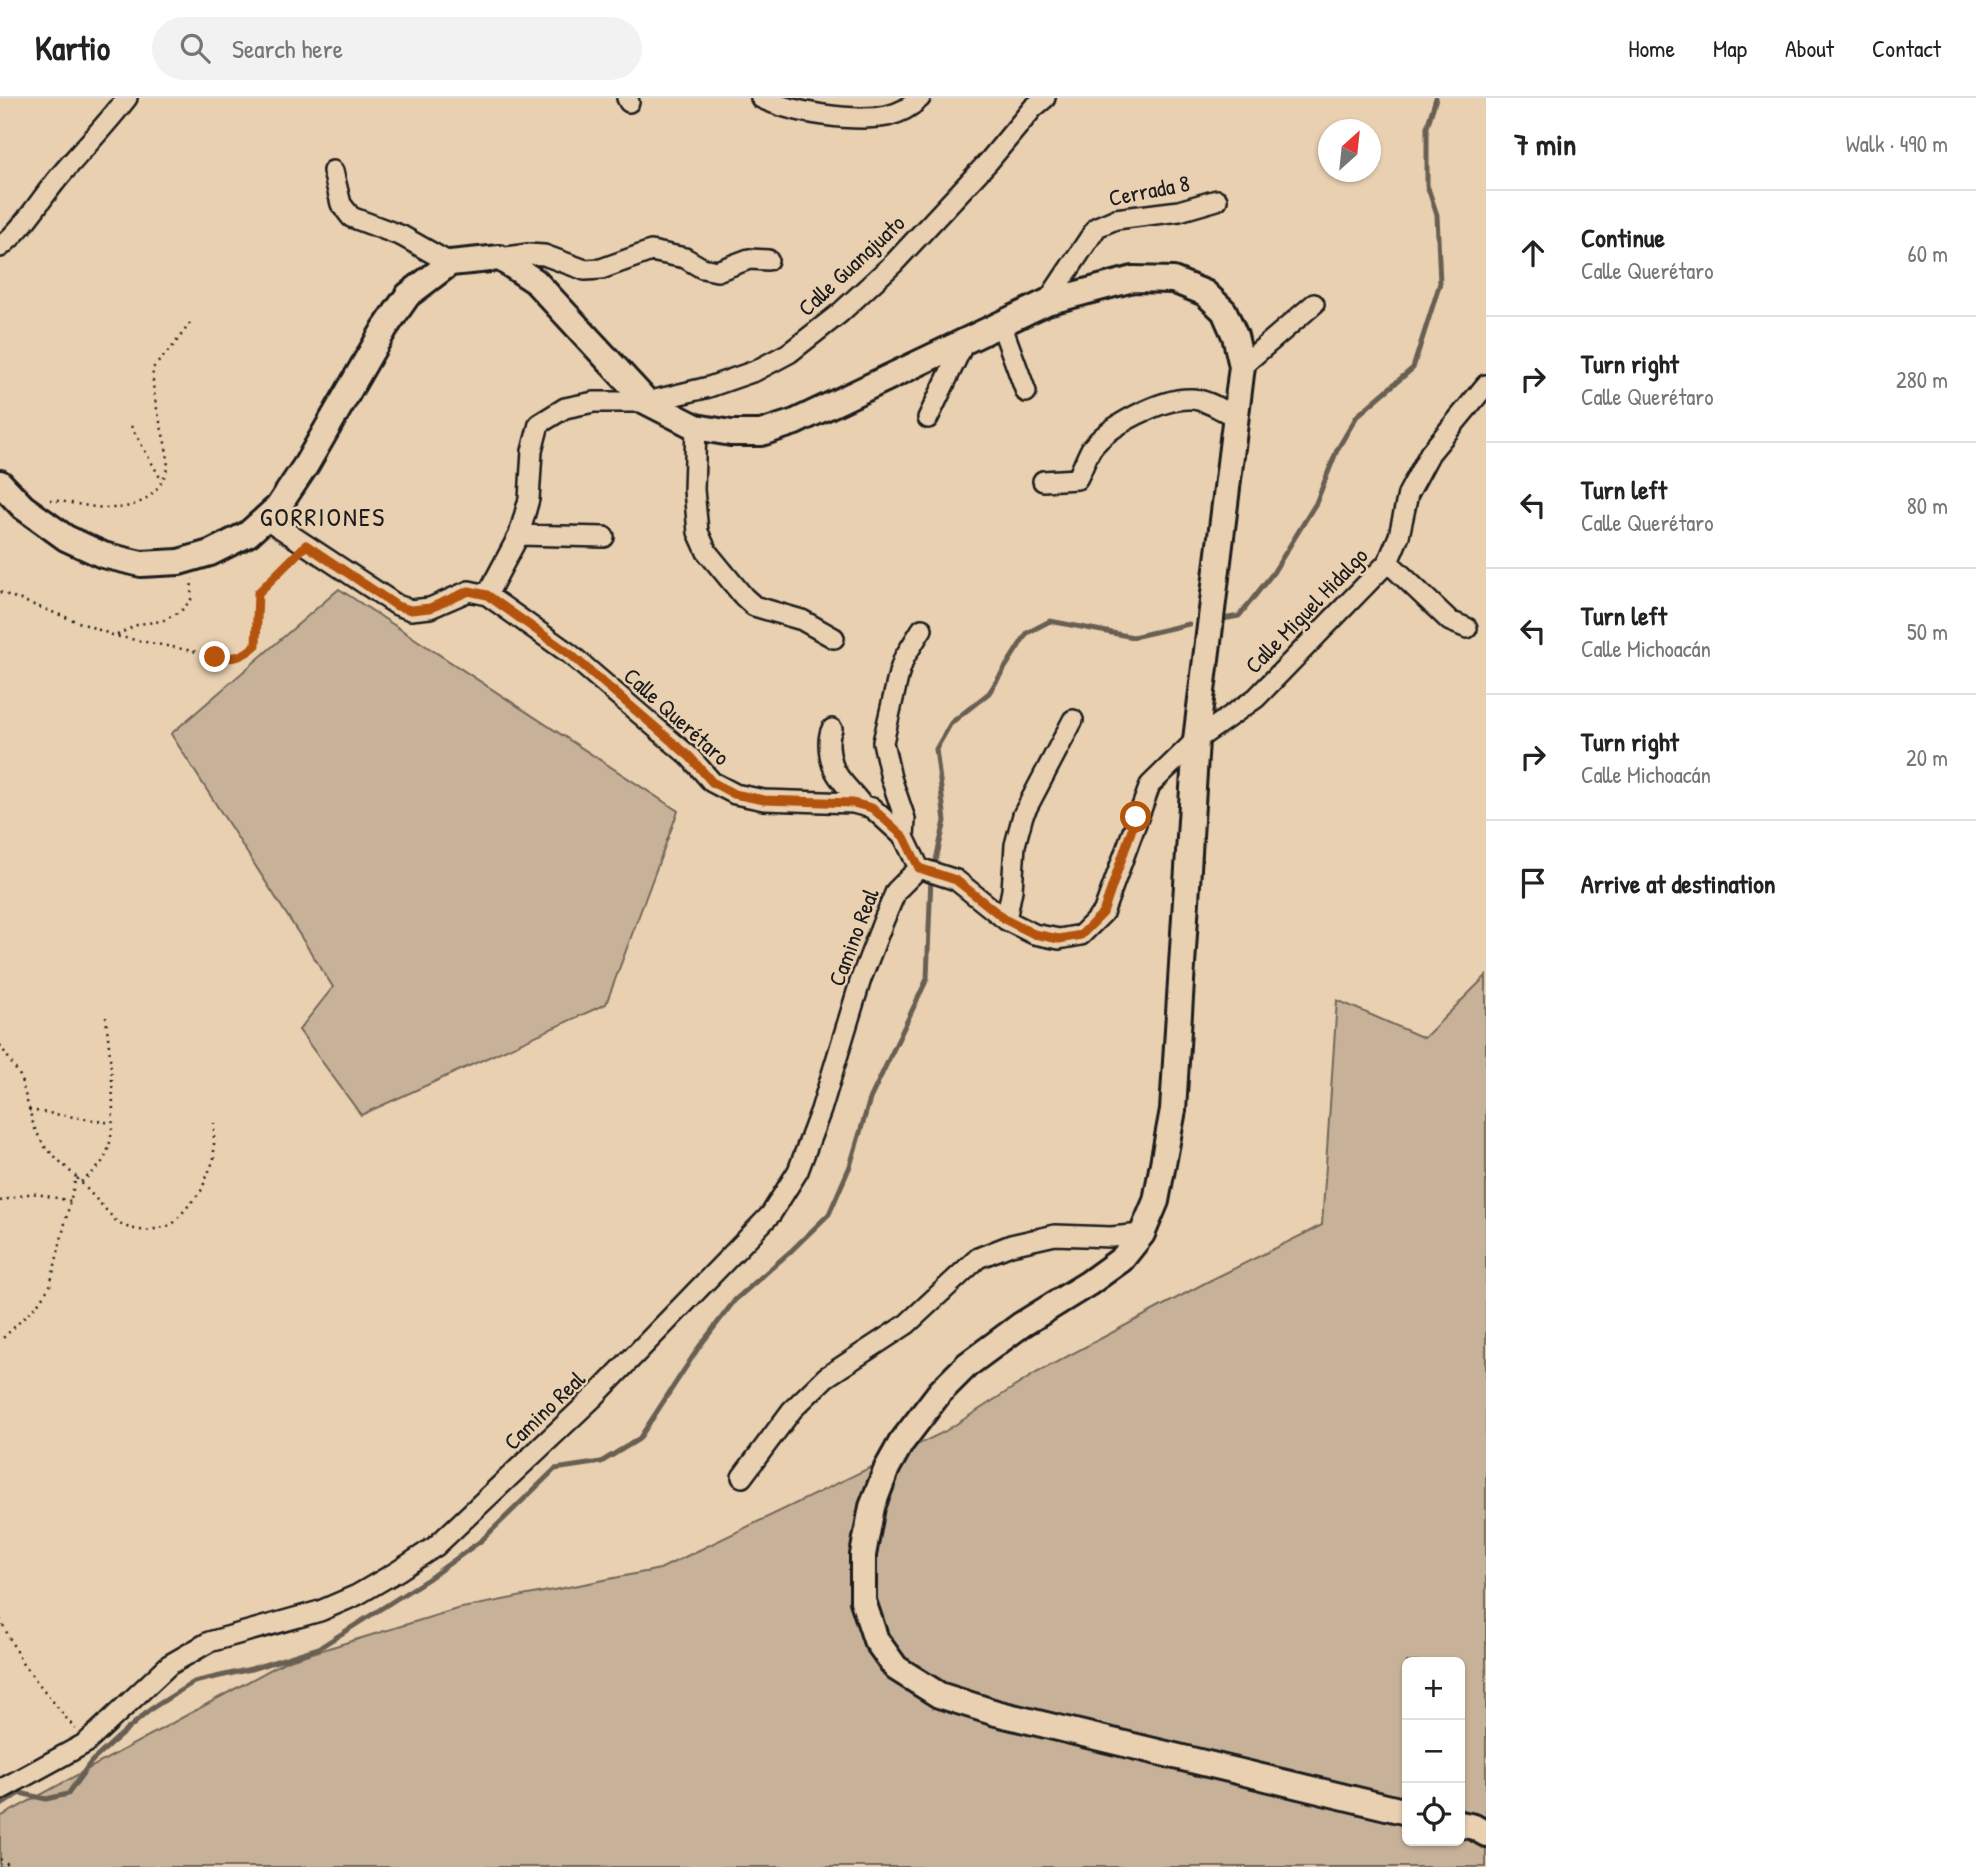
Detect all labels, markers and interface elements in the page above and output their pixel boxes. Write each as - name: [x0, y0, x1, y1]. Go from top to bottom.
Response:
- search box: [152, 17, 642, 80]
- text: Kartio: [35, 26, 110, 70]
- icon: search: [176, 29, 214, 67]
- text: Search here: [232, 31, 343, 66]
- text: Home: [1628, 32, 1675, 64]
- text: Map: [1713, 32, 1747, 64]
- text: About: [1785, 32, 1834, 64]
- text: Contact: [1872, 32, 1941, 64]
- north arrow: [1318, 119, 1381, 182]
- text: 7 min: [1514, 124, 1576, 164]
- text: Walk · 490 m: [1846, 128, 1948, 159]
- street label: Cerrada 8: [1106, 167, 1192, 213]
- street label: Calle Guanajuato: [791, 207, 911, 323]
- text: Continue: [1581, 220, 1665, 255]
- icon: ahead: [1514, 234, 1552, 272]
- text: 60 m: [1908, 238, 1948, 269]
- text: Calle Querétaro: [1581, 255, 1713, 286]
- text: Turn right: [1581, 346, 1679, 381]
- icon: right: [1514, 360, 1552, 398]
- text: 280 m: [1896, 364, 1948, 395]
- text: Calle Querétaro: [1581, 381, 1713, 412]
- text: Turn left: [1581, 472, 1667, 507]
- icon: left: [1514, 486, 1552, 524]
- text: 80 m: [1907, 490, 1948, 521]
- district label: GORRIONES: [260, 499, 386, 534]
- text: Calle Querétaro: [1581, 507, 1713, 538]
- street label: Calle Miguel Hidalgo: [1238, 540, 1374, 680]
- text: Turn left: [1581, 598, 1667, 633]
- icon: left: [1514, 612, 1552, 650]
- text: 50 m: [1907, 616, 1948, 647]
- text: Calle Michoacán: [1581, 633, 1711, 664]
- route end: [199, 641, 230, 672]
- street label: Calle Querétaro: [617, 660, 737, 772]
- text: Turn right: [1581, 724, 1679, 759]
- icon: right: [1514, 738, 1552, 776]
- text: 20 m: [1906, 742, 1948, 773]
- text: Calle Michoacán: [1581, 759, 1711, 790]
- route start: [1120, 801, 1151, 832]
- icon: arrive: [1514, 864, 1552, 902]
- text: Arrive at destination: [1581, 866, 1776, 901]
- street label: Camino Real: [820, 883, 886, 990]
- street label: Camino Real: [497, 1363, 592, 1457]
- map controls: [1402, 1657, 1465, 1846]
- button: +: [1402, 1657, 1465, 1720]
- button: −: [1402, 1720, 1465, 1783]
- button: locate: [1402, 1783, 1465, 1846]

